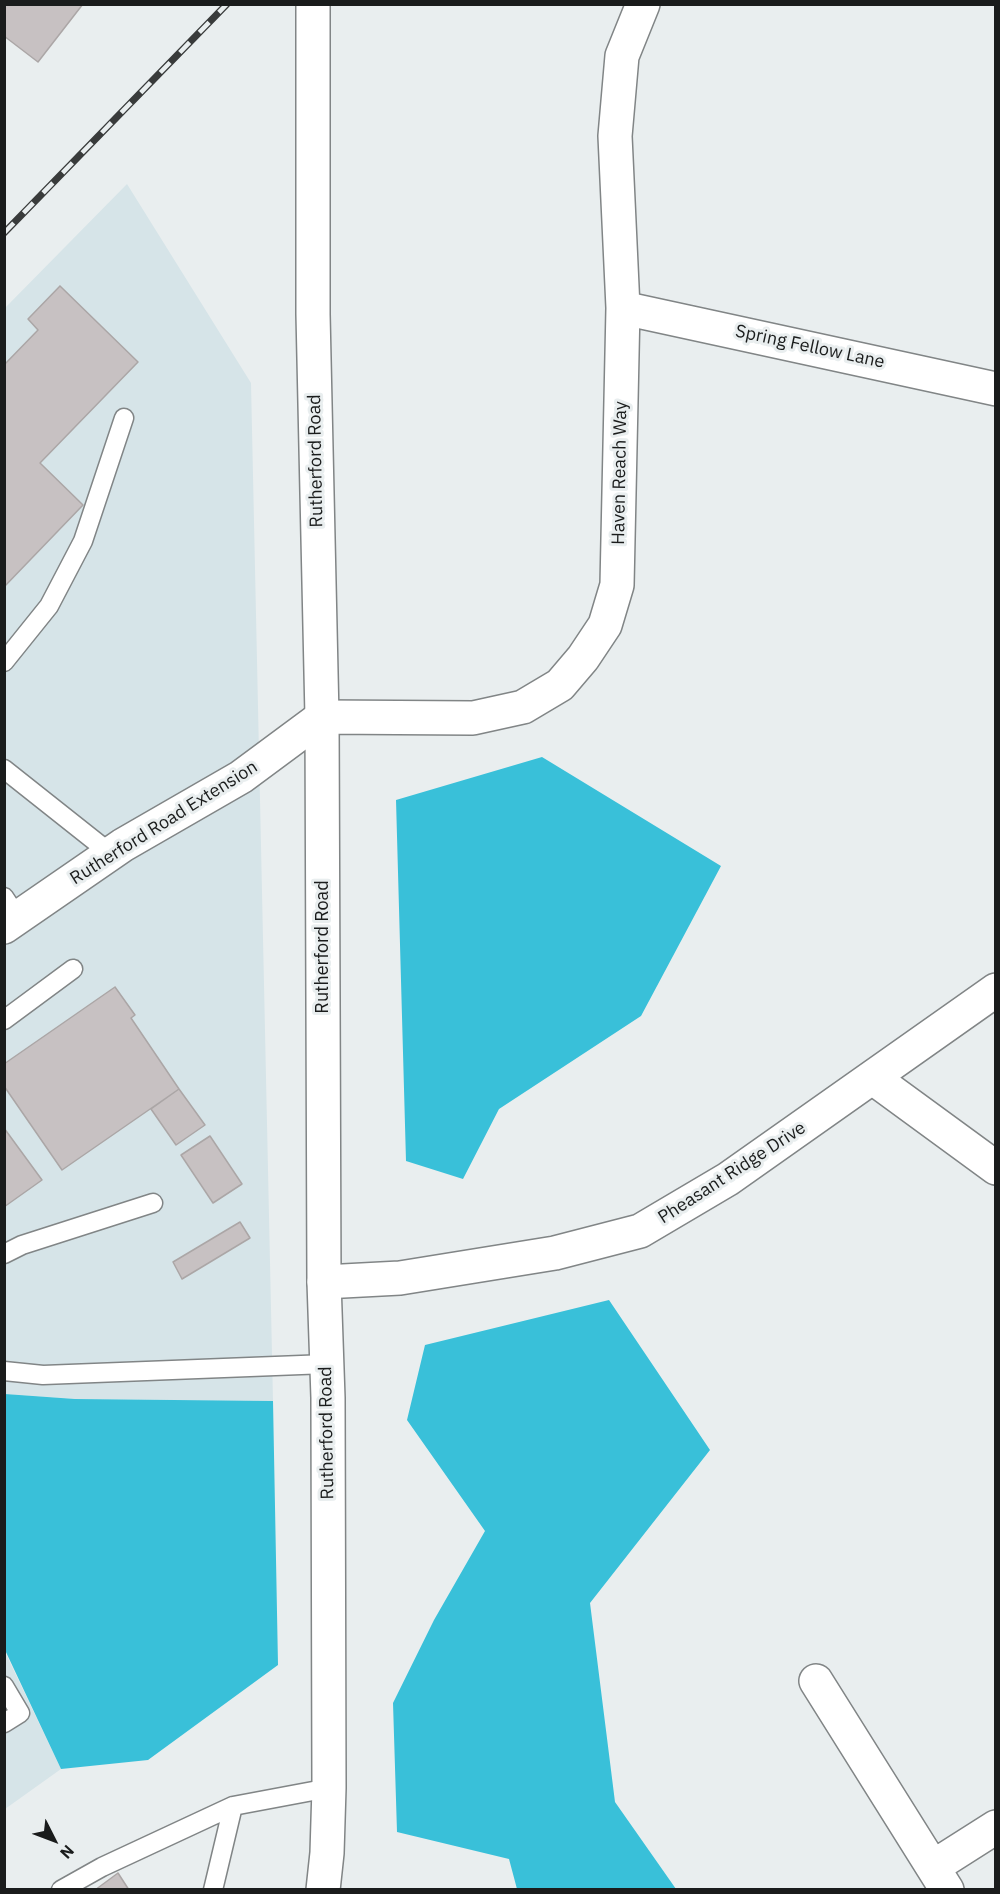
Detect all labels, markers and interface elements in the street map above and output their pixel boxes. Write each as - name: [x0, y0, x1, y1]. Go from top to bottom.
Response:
- street label: Spring Fellow Lane: [733, 321, 887, 373]
- street label: Rutherford Road: [304, 394, 328, 528]
- street label: Haven Reach Way: [608, 401, 632, 545]
- street label: Rutherford Road Extension: [66, 756, 262, 890]
- street label: Rutherford Road: [312, 880, 334, 1014]
- street label: Pheasant Ridge Drive: [654, 1117, 810, 1229]
- street label: Rutherford Road: [315, 1366, 339, 1500]
- north arrow: [24, 1810, 84, 1870]
- text: N: [56, 1841, 79, 1863]

